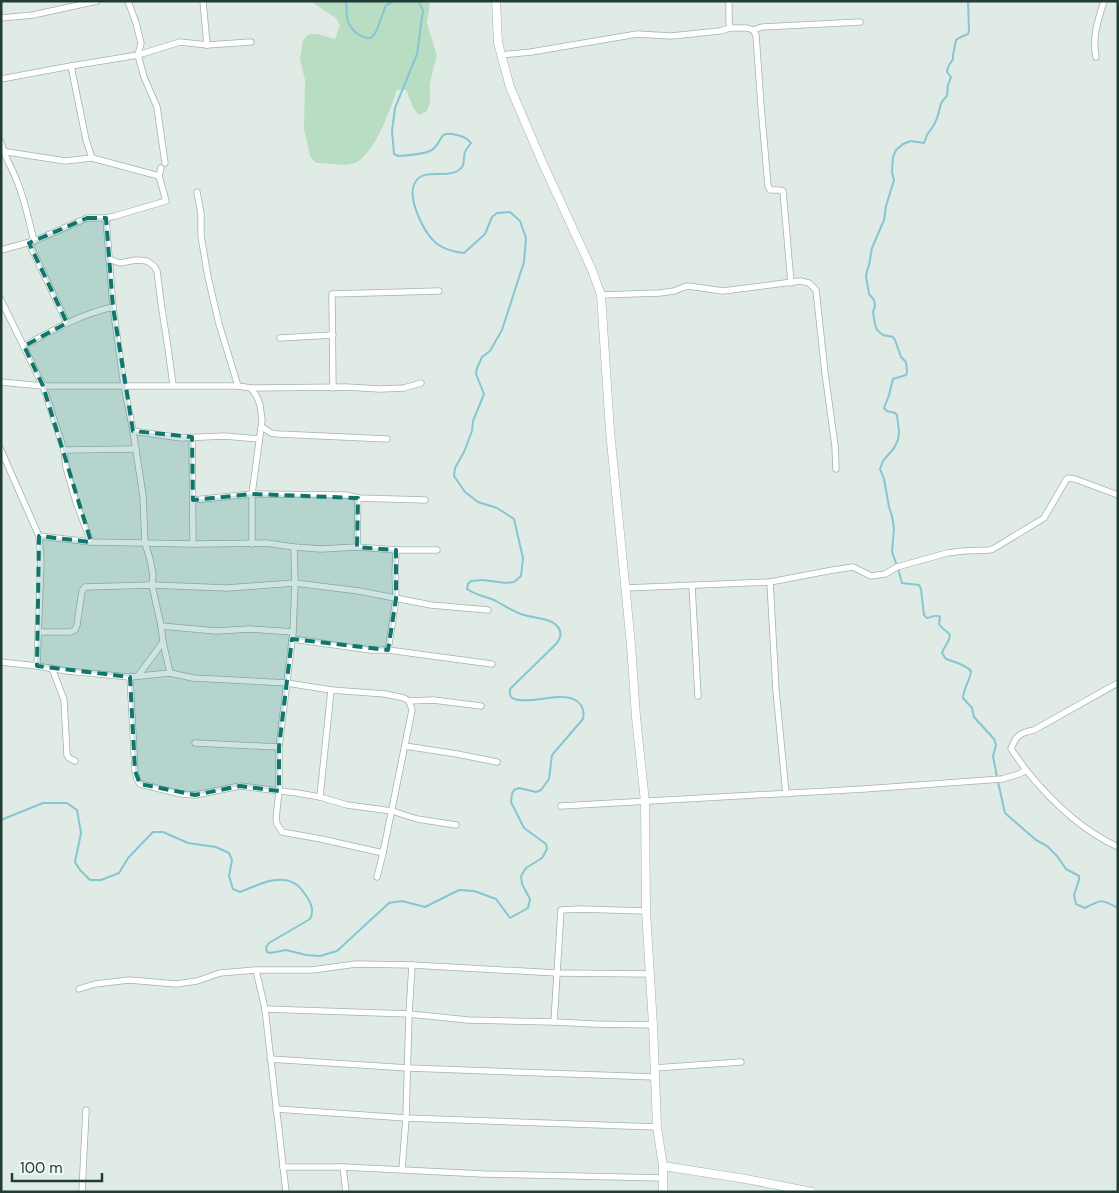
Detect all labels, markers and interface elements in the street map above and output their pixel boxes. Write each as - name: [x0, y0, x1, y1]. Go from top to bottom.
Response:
- scale bar: [12, 1150, 102, 1182]
- text: 100 m: [20, 1158, 63, 1178]

